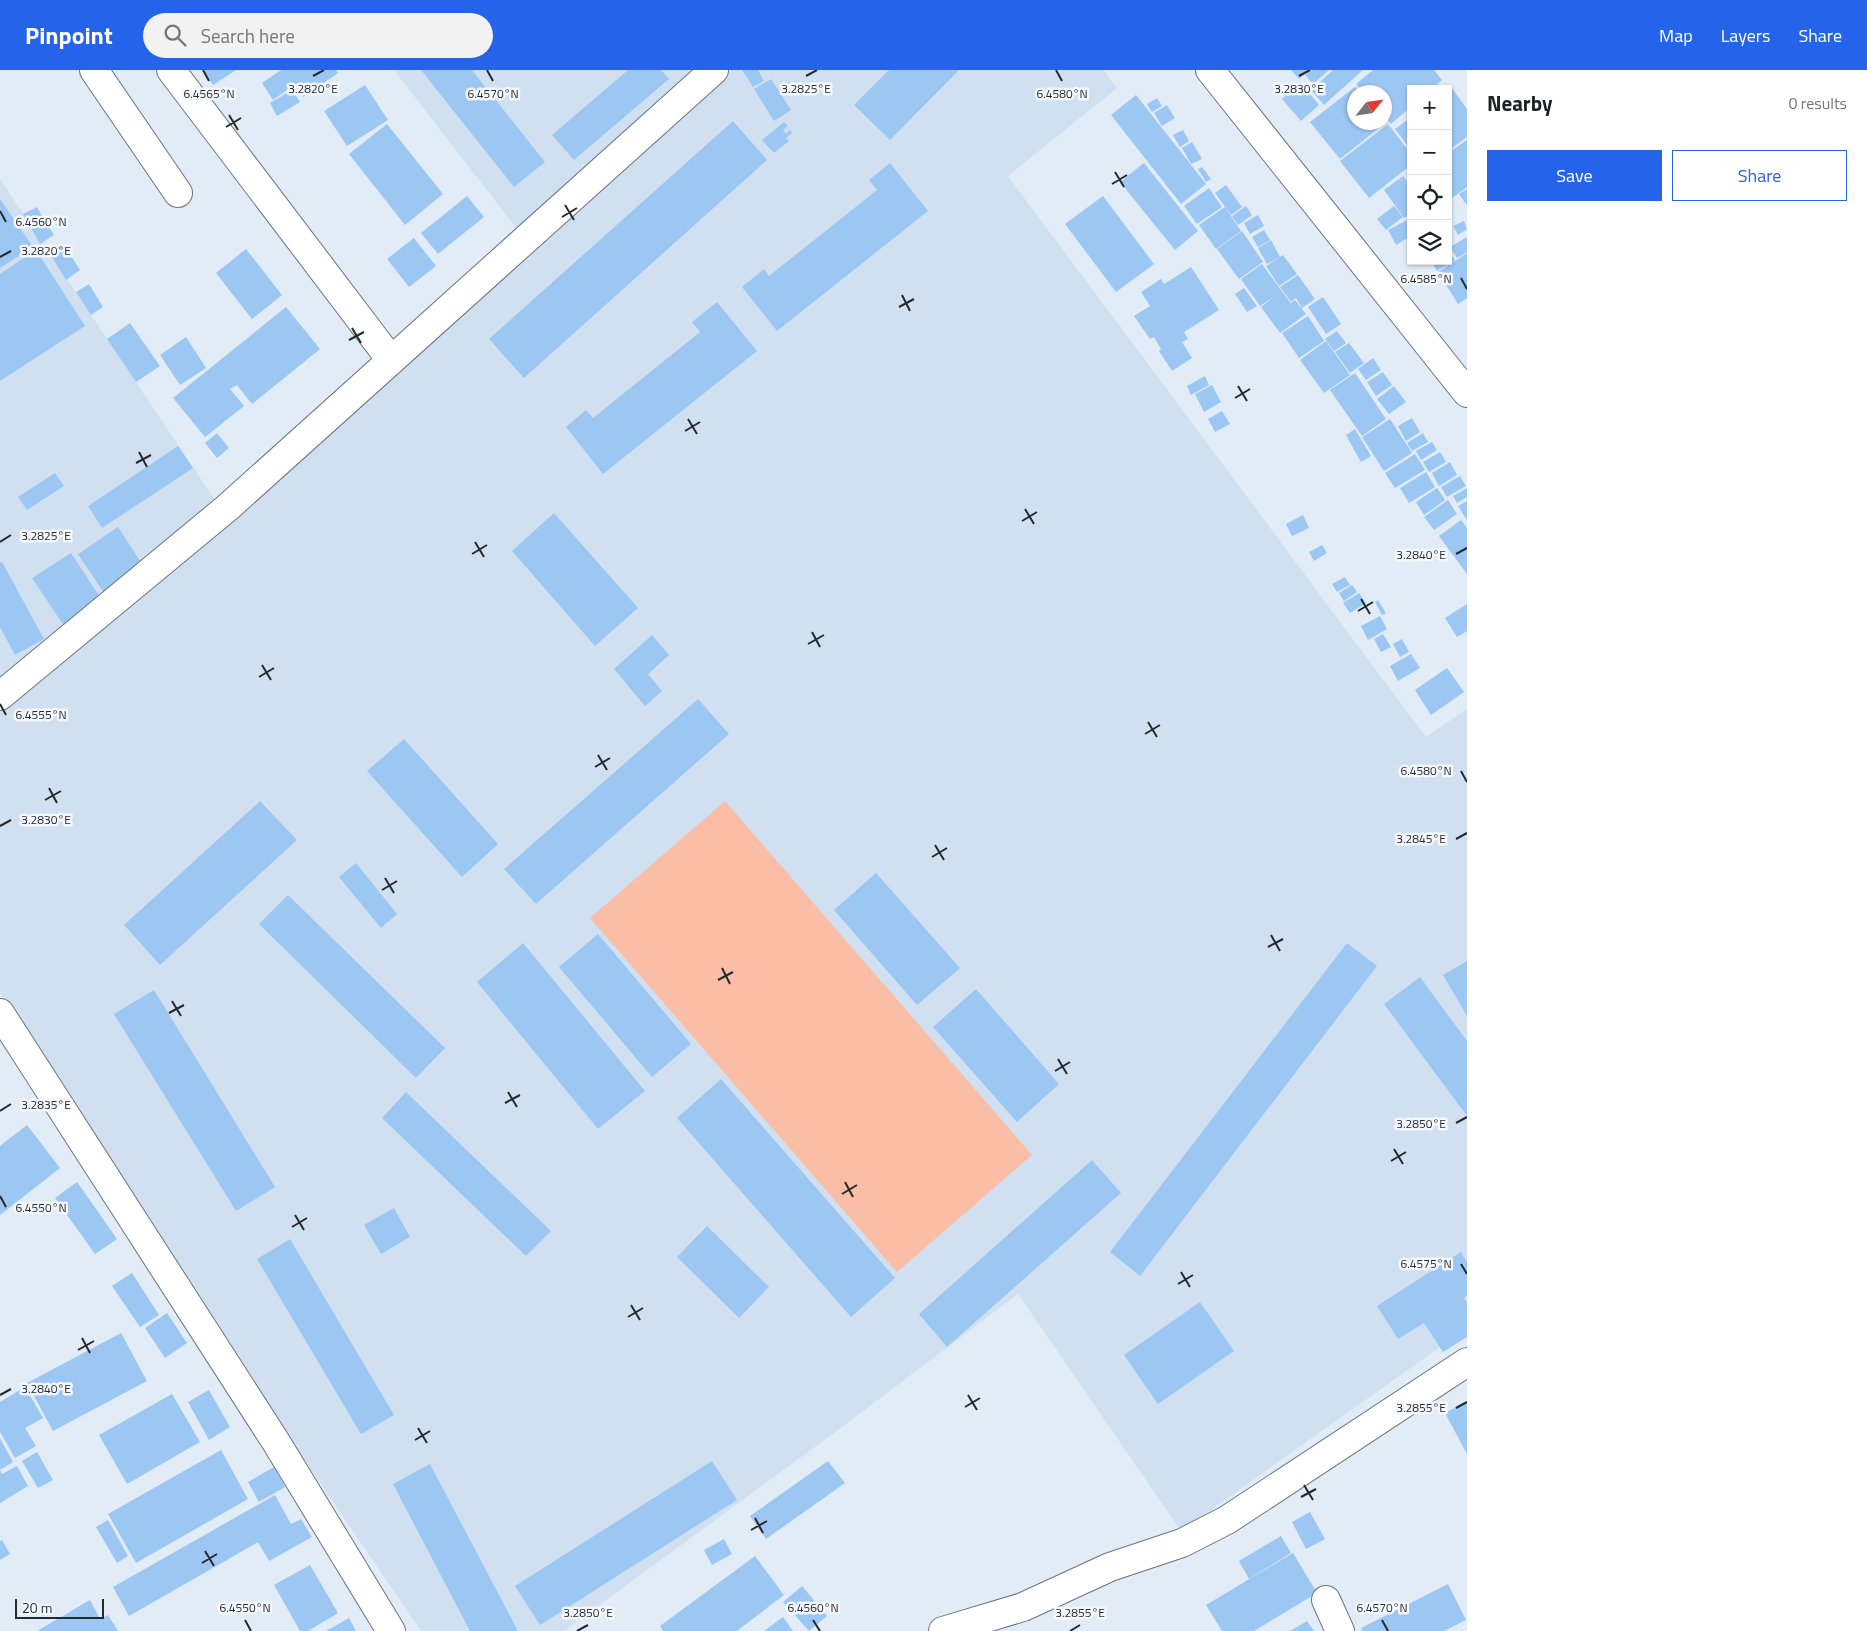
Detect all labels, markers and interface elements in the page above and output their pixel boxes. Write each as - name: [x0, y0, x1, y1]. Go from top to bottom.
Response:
- search box: [143, 13, 493, 58]
- text: Pinpoint: [25, 17, 113, 53]
- icon: search: [161, 21, 189, 49]
- text: Search here: [201, 21, 295, 50]
- text: Map: [1659, 22, 1693, 49]
- text: Layers: [1721, 22, 1770, 49]
- text: Share: [1798, 22, 1842, 49]
- text: 3.2820°E: [288, 79, 338, 98]
- text: 3.2825°E: [781, 79, 831, 98]
- text: 3.2830°E: [1274, 79, 1324, 98]
- text: 6.4565°N: [183, 84, 235, 103]
- text: 6.4570°N: [467, 84, 519, 103]
- text: 6.4580°N: [1036, 84, 1088, 103]
- north arrow: [1347, 85, 1392, 130]
- map controls: [1407, 85, 1452, 265]
- button: +: [1407, 85, 1452, 130]
- text: Nearby: [1487, 87, 1552, 119]
- text: 0 results: [1788, 91, 1847, 115]
- button: −: [1407, 130, 1452, 175]
- button: Save: [1487, 150, 1662, 201]
- button: Share: [1672, 150, 1847, 201]
- button: locate: [1407, 175, 1452, 220]
- text: 6.4560°N: [15, 212, 67, 231]
- button: layers: [1407, 220, 1452, 265]
- text: 3.2820°E: [21, 241, 71, 260]
- text: 6.4585°N: [1400, 269, 1452, 288]
- text: 3.2825°E: [21, 526, 71, 545]
- text: 3.2840°E: [1396, 545, 1446, 564]
- text: 6.4555°N: [15, 705, 67, 724]
- text: 6.4580°N: [1400, 761, 1452, 780]
- text: 3.2830°E: [21, 810, 71, 829]
- text: 3.2845°E: [1396, 829, 1446, 848]
- text: 3.2835°E: [21, 1095, 71, 1114]
- text: 3.2850°E: [1396, 1114, 1446, 1133]
- text: 6.4550°N: [15, 1198, 67, 1217]
- text: 6.4575°N: [1400, 1254, 1452, 1273]
- text: 3.2840°E: [21, 1379, 71, 1398]
- text: 3.2855°E: [1396, 1398, 1446, 1417]
- scale bar: [15, 1596, 104, 1619]
- text: 20 m: [22, 1597, 52, 1618]
- text: 6.4550°N: [219, 1598, 271, 1617]
- text: 6.4560°N: [787, 1598, 839, 1617]
- text: 6.4570°N: [1356, 1598, 1408, 1617]
- text: 3.2850°E: [563, 1603, 613, 1622]
- text: 3.2855°E: [1055, 1603, 1105, 1622]

